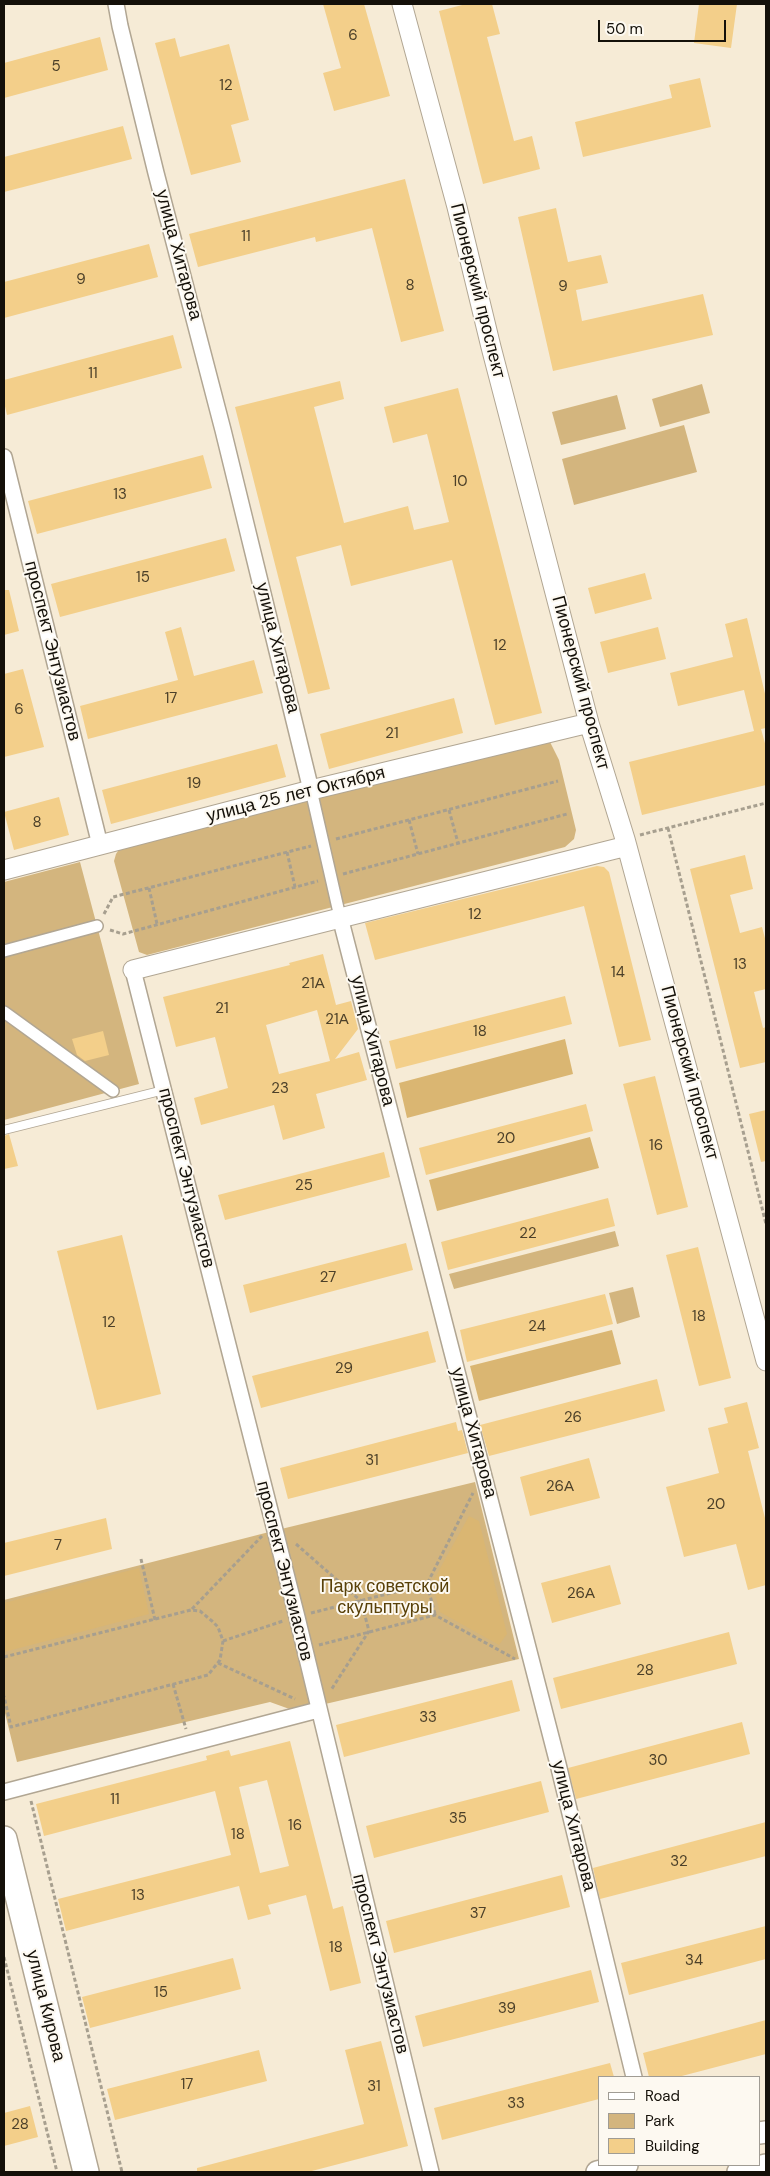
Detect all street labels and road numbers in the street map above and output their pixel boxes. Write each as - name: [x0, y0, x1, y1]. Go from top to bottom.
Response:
- street label: улица Хитарова: [150, 188, 206, 322]
- street label: Пионерский проспект: [445, 201, 509, 381]
- street label: проспект Энтузиастов: [19, 559, 85, 743]
- street label: улица Хитарова: [250, 580, 304, 716]
- street label: Пионерский проспект: [546, 593, 614, 773]
- street label: улица 25 лет Октября: [204, 762, 388, 828]
- street label: улица Хитарова: [345, 973, 399, 1109]
- street label: Пионерский проспект: [655, 983, 723, 1163]
- street label: проспект Энтузиастов: [153, 1086, 219, 1270]
- street label: улица Хитарова: [445, 1366, 501, 1500]
- street label: проспект Энтузиастов: [251, 1479, 317, 1663]
- street label: улица Хитарова: [546, 1758, 600, 1894]
- street label: проспект Энтузиастов: [347, 1872, 413, 2056]
- street label: улица Кирова: [21, 1948, 69, 2064]

